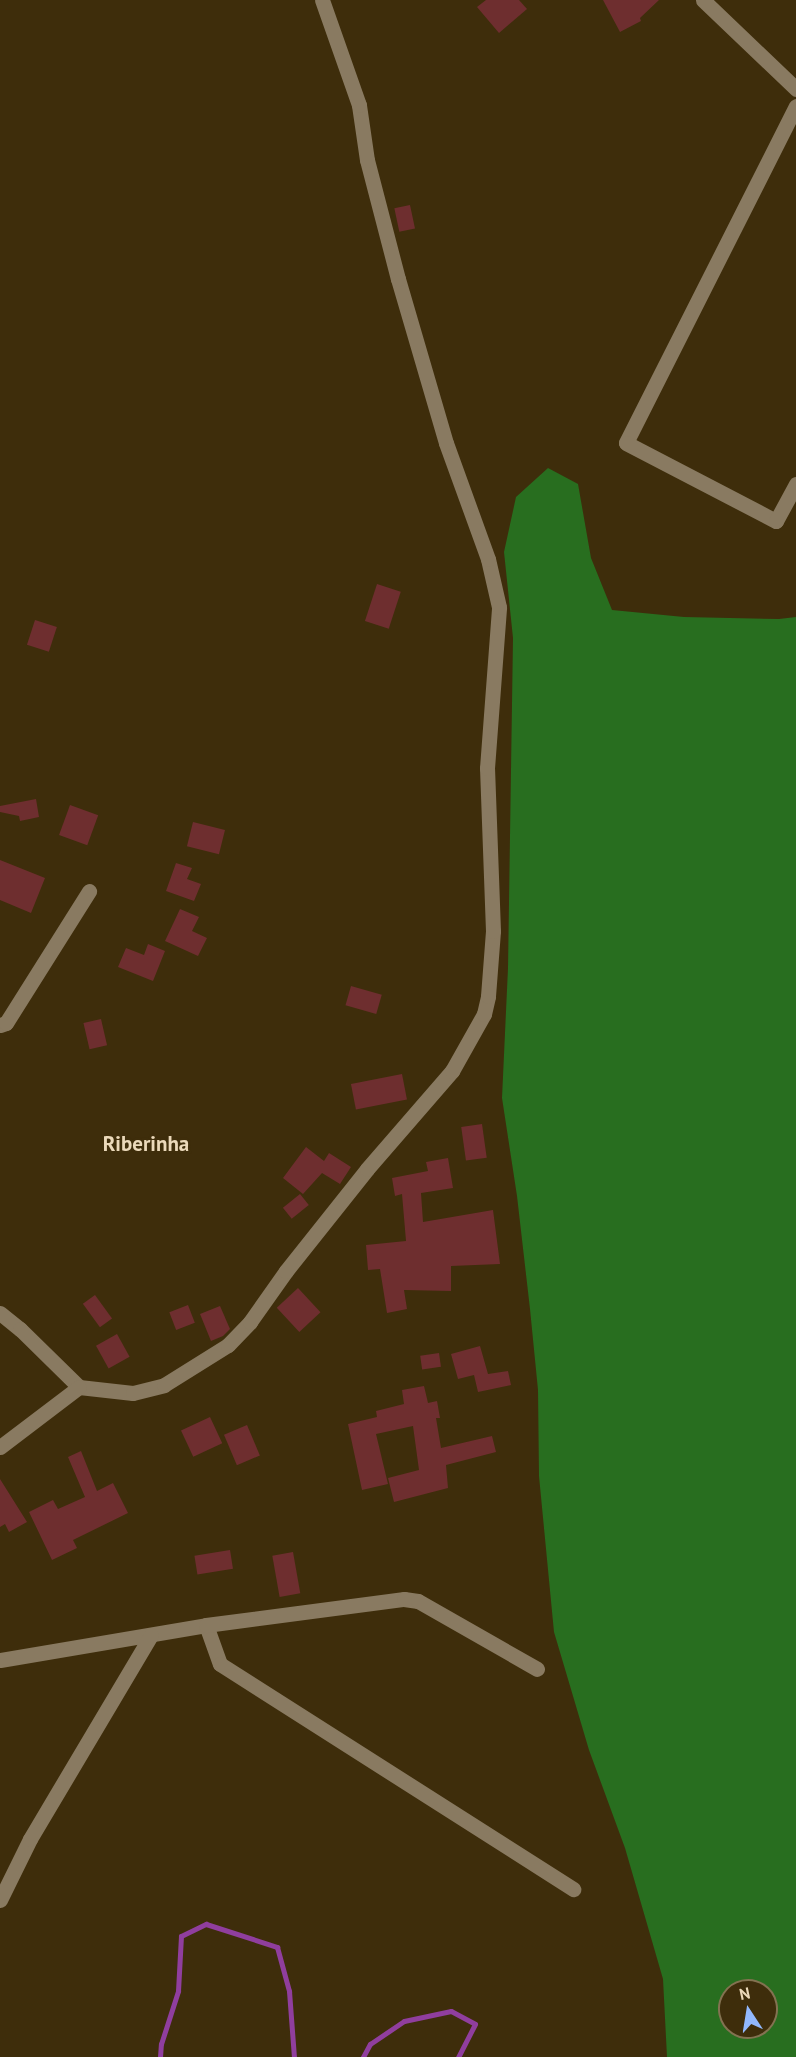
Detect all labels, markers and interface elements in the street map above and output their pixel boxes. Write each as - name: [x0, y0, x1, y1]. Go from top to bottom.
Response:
- district label: Riberinha: [103, 1131, 189, 1157]
- north arrow: [718, 1979, 778, 2039]
- text: N: [737, 1982, 752, 2004]

